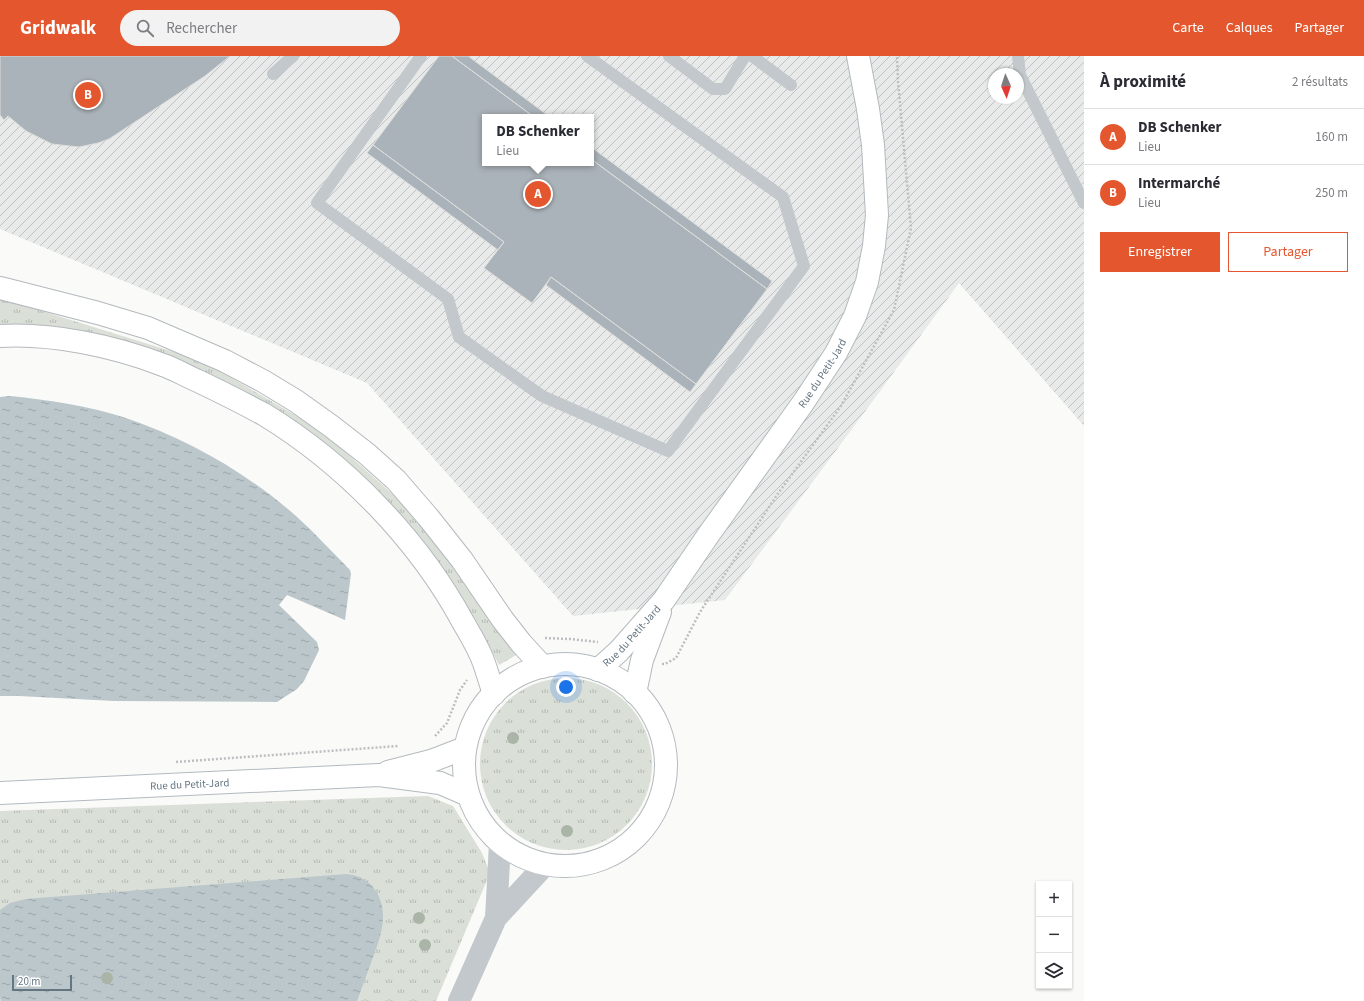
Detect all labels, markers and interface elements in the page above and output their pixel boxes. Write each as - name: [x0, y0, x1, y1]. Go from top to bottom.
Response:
- search box: [120, 10, 400, 46]
- text: Gridwalk: [20, 15, 96, 42]
- icon: search: [134, 17, 156, 39]
- text: Rechercher: [166, 18, 237, 39]
- text: Carte: [1172, 18, 1204, 38]
- text: Calques: [1226, 18, 1273, 38]
- text: Partager: [1295, 18, 1344, 38]
- north arrow: [988, 68, 1024, 104]
- text: À proximité: [1100, 70, 1186, 94]
- text: 2 résultats: [1292, 73, 1348, 91]
- pin: B: [75, 80, 101, 110]
- popup: [482, 114, 594, 166]
- text: DB Schenker: [1138, 117, 1221, 138]
- text: DB Schenker: [496, 121, 580, 142]
- text: A: [1109, 128, 1117, 146]
- text: 160 m: [1315, 128, 1348, 146]
- text: Lieu: [1138, 138, 1161, 156]
- text: Lieu: [496, 142, 519, 160]
- text: Intermarché: [1138, 173, 1220, 194]
- pin: A: [525, 179, 551, 209]
- text: B: [1109, 184, 1117, 202]
- text: 250 m: [1315, 184, 1348, 202]
- text: Lieu: [1138, 194, 1161, 212]
- button: Enregistrer: [1100, 232, 1220, 272]
- button: Partager: [1228, 232, 1348, 272]
- street label: Rue du Petit-Jard: [795, 336, 850, 411]
- street label: Rue du Petit-Jard: [600, 602, 664, 670]
- your location: [556, 677, 576, 697]
- street label: Rue du Petit-Jard: [150, 775, 230, 794]
- map controls: [1036, 881, 1072, 989]
- button: +: [1036, 881, 1072, 917]
- button: −: [1036, 917, 1072, 953]
- button: layers: [1036, 953, 1072, 989]
- scale bar: [12, 973, 72, 992]
- text: 20 m: [18, 974, 40, 989]

